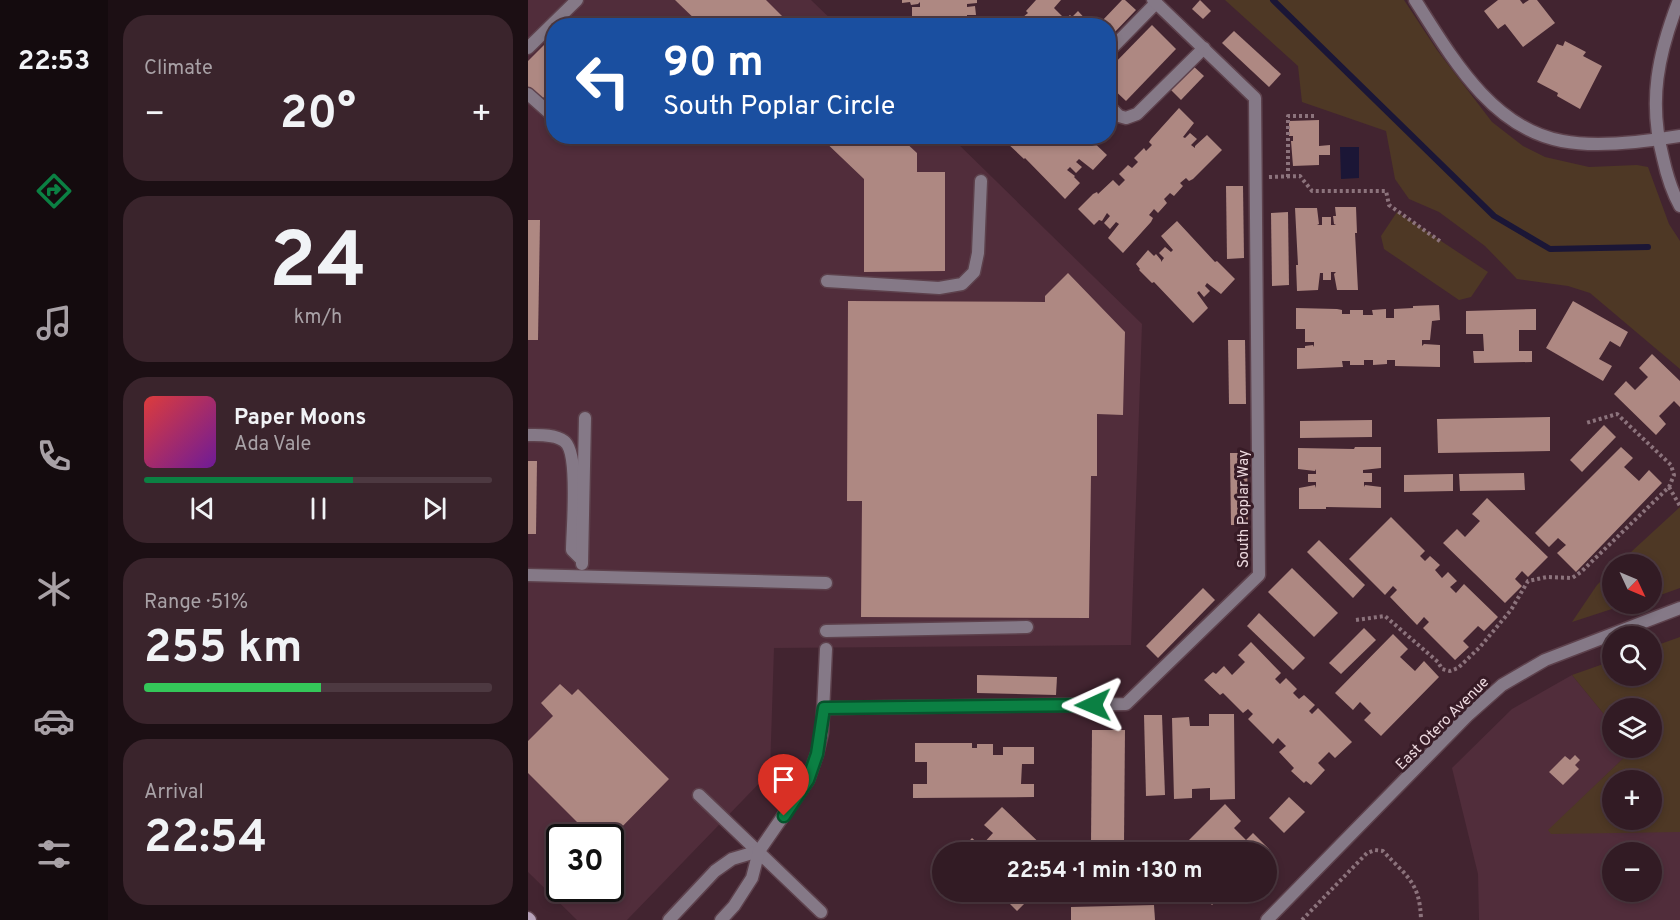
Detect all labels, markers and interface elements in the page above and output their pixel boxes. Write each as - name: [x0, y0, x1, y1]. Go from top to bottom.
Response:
- text: 90 m: [663, 38, 764, 91]
- icon: left: [564, 42, 642, 120]
- text: 22:53: [18, 45, 90, 79]
- text: Climate: [144, 56, 213, 82]
- text: 20°: [280, 87, 356, 144]
- text: South Poplar Circle: [663, 90, 895, 124]
- text: −: [144, 95, 165, 137]
- text: +: [471, 95, 492, 137]
- icon: directions: [33, 170, 75, 212]
- text: 24: [269, 216, 367, 315]
- icon: music: [33, 302, 75, 344]
- text: km/h: [294, 305, 342, 331]
- text: Paper Moons: [234, 405, 366, 432]
- text: Ada Vale: [234, 432, 311, 458]
- icon: phone: [33, 435, 75, 477]
- street label: South Poplar Way: [1235, 450, 1254, 568]
- icon: previous: [186, 492, 219, 525]
- icon: pause: [302, 492, 335, 525]
- icon: next: [418, 492, 451, 525]
- north arrow: [1602, 554, 1662, 614]
- map controls: [1602, 554, 1662, 902]
- icon: climate: [33, 568, 75, 610]
- text: Range · 51%: [144, 590, 248, 616]
- text: 255 km: [144, 621, 302, 678]
- button: search: [1602, 626, 1662, 686]
- position arrow: [1061, 673, 1125, 737]
- street label: East Otero Avenue: [1392, 673, 1494, 775]
- button: layers: [1602, 698, 1662, 758]
- icon: car: [33, 700, 75, 742]
- pin: [758, 754, 809, 816]
- icon: arrive: [767, 763, 800, 796]
- button: +: [1602, 770, 1662, 830]
- text: Arrival: [144, 780, 204, 806]
- text: 22:54: [144, 811, 267, 868]
- speed limit sign: 30: [546, 824, 624, 902]
- icon: filters: [33, 833, 75, 875]
- button: −: [1602, 842, 1662, 902]
- text: 22:54 · 1 min · 130 m: [1007, 858, 1202, 885]

